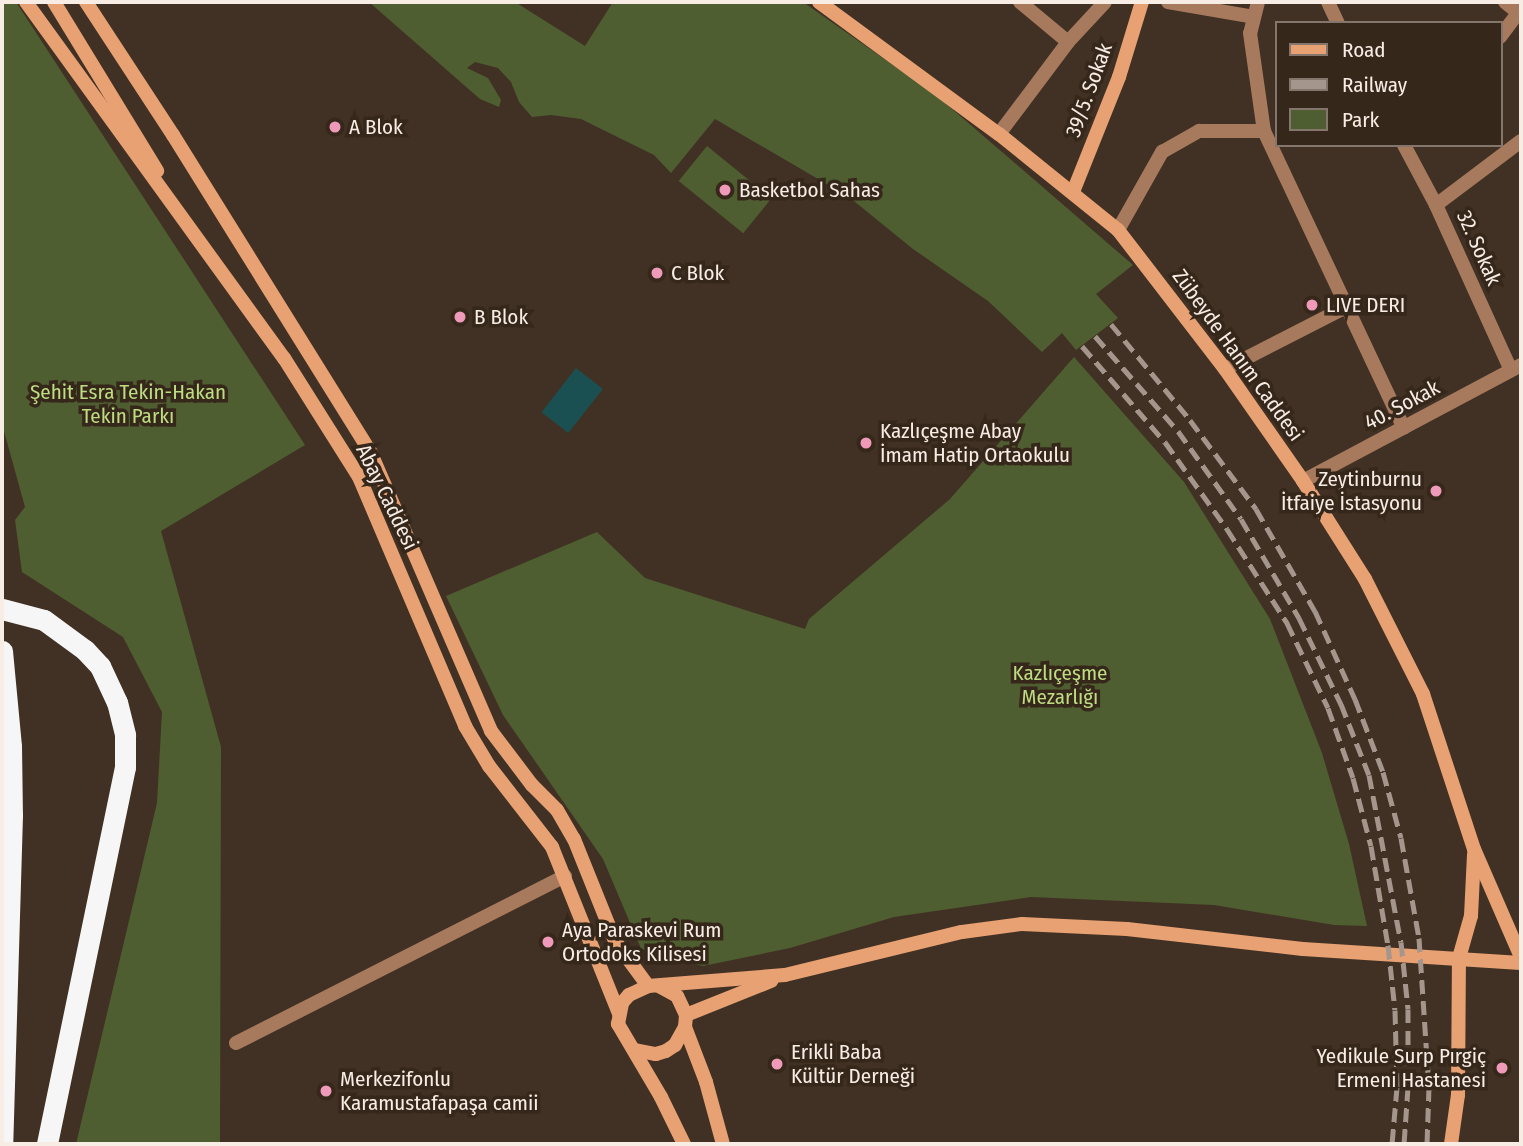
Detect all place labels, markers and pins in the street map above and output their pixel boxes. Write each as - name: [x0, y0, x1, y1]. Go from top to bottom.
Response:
- place label: A Blok: [349, 114, 403, 140]
- marker: A Blok: [327, 119, 343, 135]
- place label: Basketbol Sahas: [739, 177, 880, 203]
- marker: Basketbol Sahas: [717, 182, 733, 198]
- place label: C Blok: [671, 260, 724, 286]
- marker: C Blok: [649, 265, 665, 281]
- place label: LIVE DERI: [1326, 292, 1405, 318]
- marker: LIVE DERI: [1304, 297, 1320, 313]
- place label: B Blok: [474, 304, 528, 330]
- marker: B Blok: [452, 309, 468, 325]
- place label: Kazlıçeşme Abay İmam Hatip Ortaokulu: [880, 418, 1070, 468]
- marker: Kazlıçeşme Abay İmam Hatip Ortaokulu: [858, 435, 874, 451]
- place label: Zeytinburnu İtfaiye İstasyonu: [1281, 466, 1422, 516]
- marker: Zeytinburnu İtfaiye İstasyonu: [1428, 483, 1444, 499]
- place label: Aya Paraskevi Rum Ortodoks Kilisesi: [562, 917, 721, 967]
- marker: Aya Paraskevi Rum Ortodoks Kilisesi: [540, 934, 556, 950]
- place label: Erikli Baba Kültür Derneği: [791, 1039, 915, 1089]
- place label: Yedikule Surp Pırgiç Ermeni Hastanesi: [1317, 1043, 1486, 1093]
- marker: Erikli Baba Kültür Derneği: [769, 1056, 785, 1072]
- marker: Yedikule Surp Pırgiç Ermeni Hastanesi: [1492, 1058, 1512, 1078]
- place label: Merkezifonlu Karamustafapaşa camii: [340, 1066, 539, 1116]
- marker: Merkezifonlu Karamustafapaşa camii: [318, 1083, 334, 1099]

